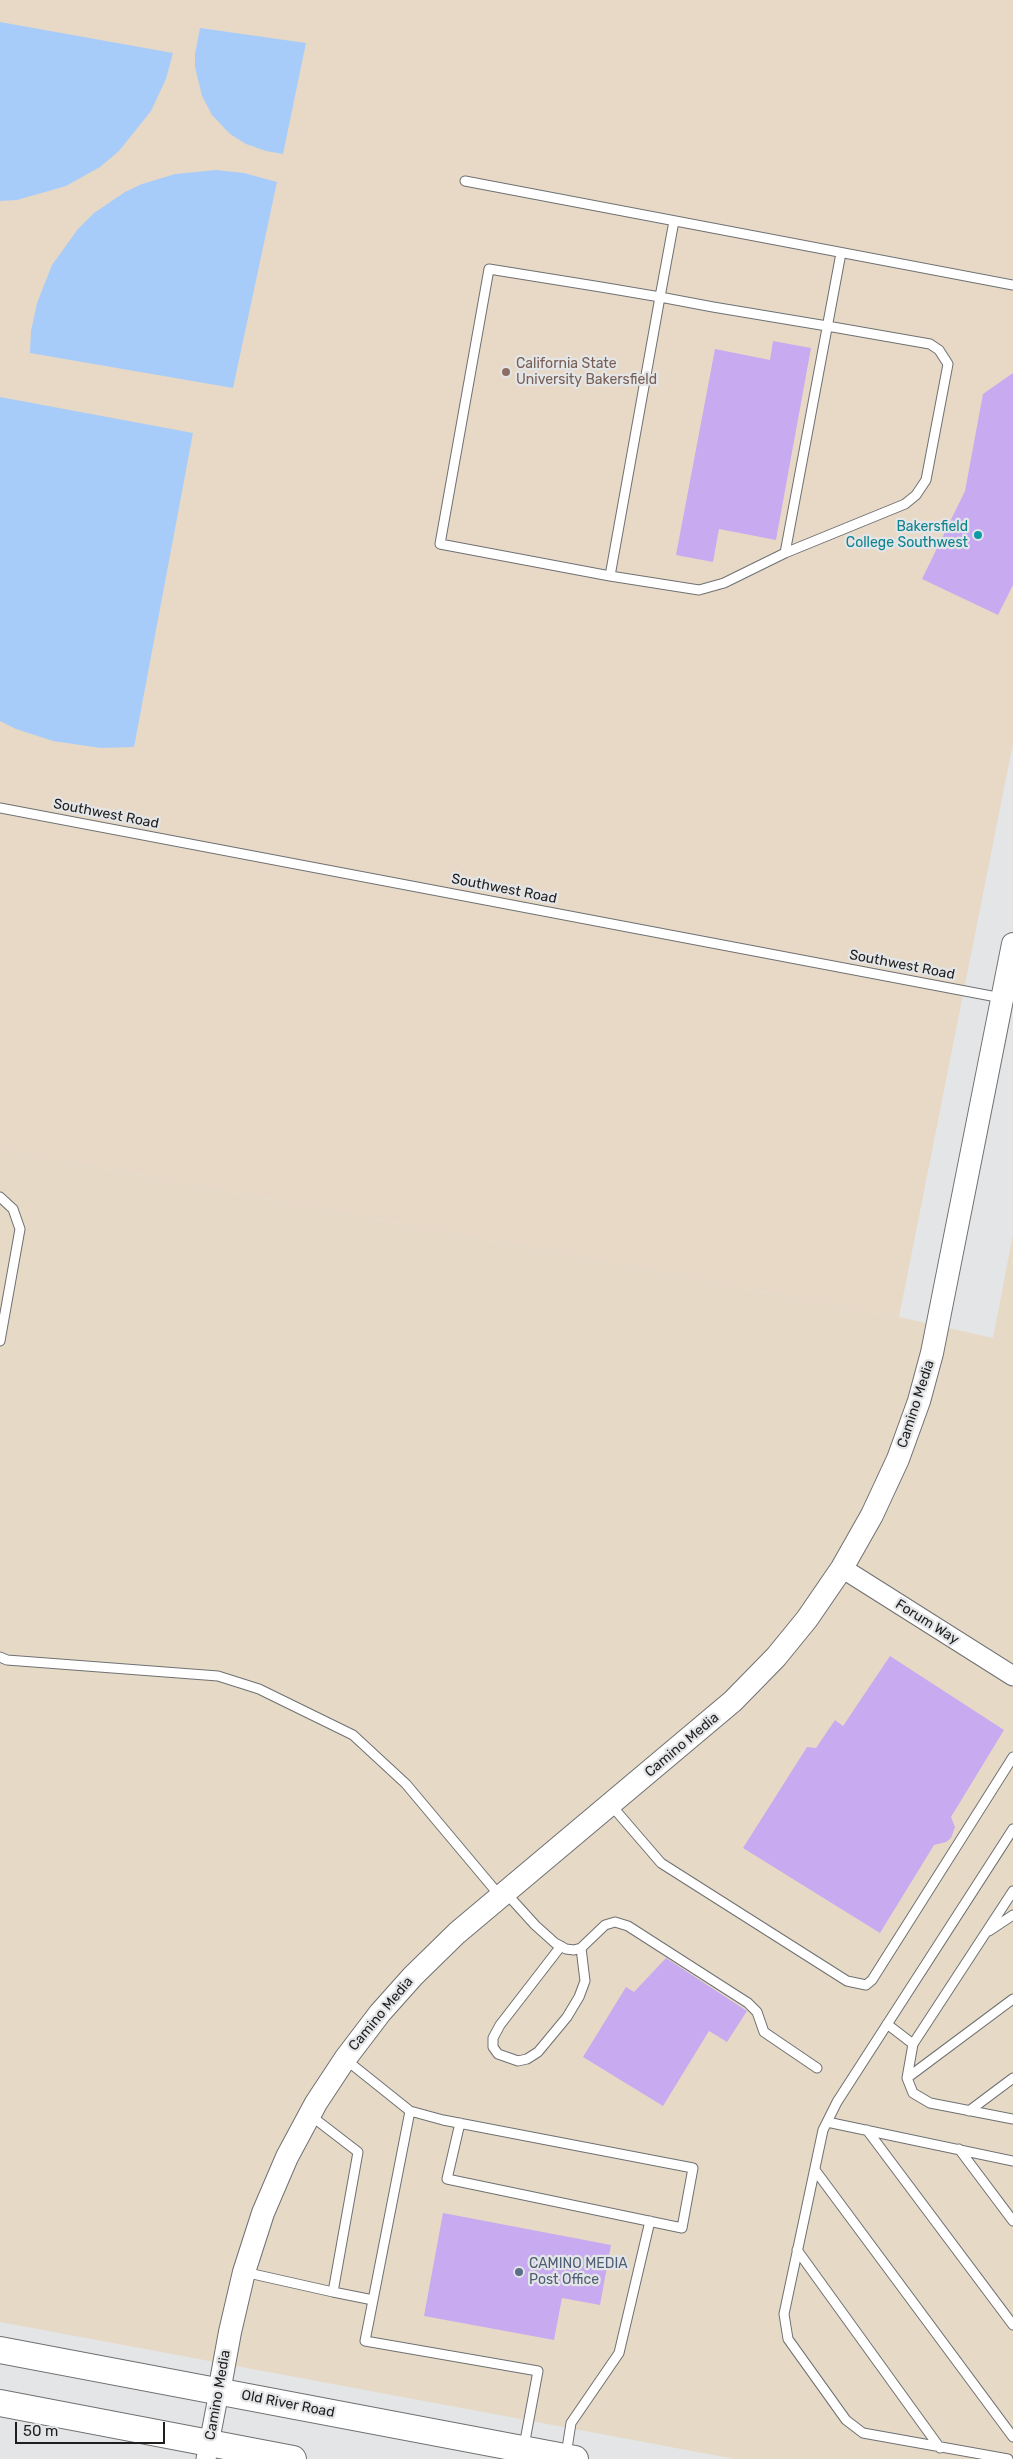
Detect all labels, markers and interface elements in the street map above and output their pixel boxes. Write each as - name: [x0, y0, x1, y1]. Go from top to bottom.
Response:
- place label: California State University Bakersfield: [516, 356, 657, 388]
- marker: California State University Bakersfield: [500, 366, 512, 378]
- place label: Bakersfield College Southwest: [846, 519, 968, 552]
- marker: Bakersfield College Southwest: [972, 529, 984, 541]
- street label: Southwest Road: [52, 796, 160, 832]
- street label: Southwest Road: [450, 871, 558, 907]
- street label: Southwest Road: [848, 947, 956, 983]
- street label: Camino Media: [894, 1358, 938, 1450]
- street label: Forum Way: [892, 1596, 962, 1648]
- street label: Camino Media: [642, 1709, 722, 1781]
- street label: Camino Media: [345, 1974, 417, 2054]
- place label: CAMINO MEDIA Post Office: [529, 2256, 628, 2288]
- marker: CAMINO MEDIA Post Office: [513, 2266, 525, 2278]
- street label: Camino Media: [202, 2349, 234, 2441]
- street label: Old River Road: [240, 2387, 336, 2421]
- scale bar: [18, 2412, 168, 2444]
- text: 50 m: [23, 2422, 58, 2440]

